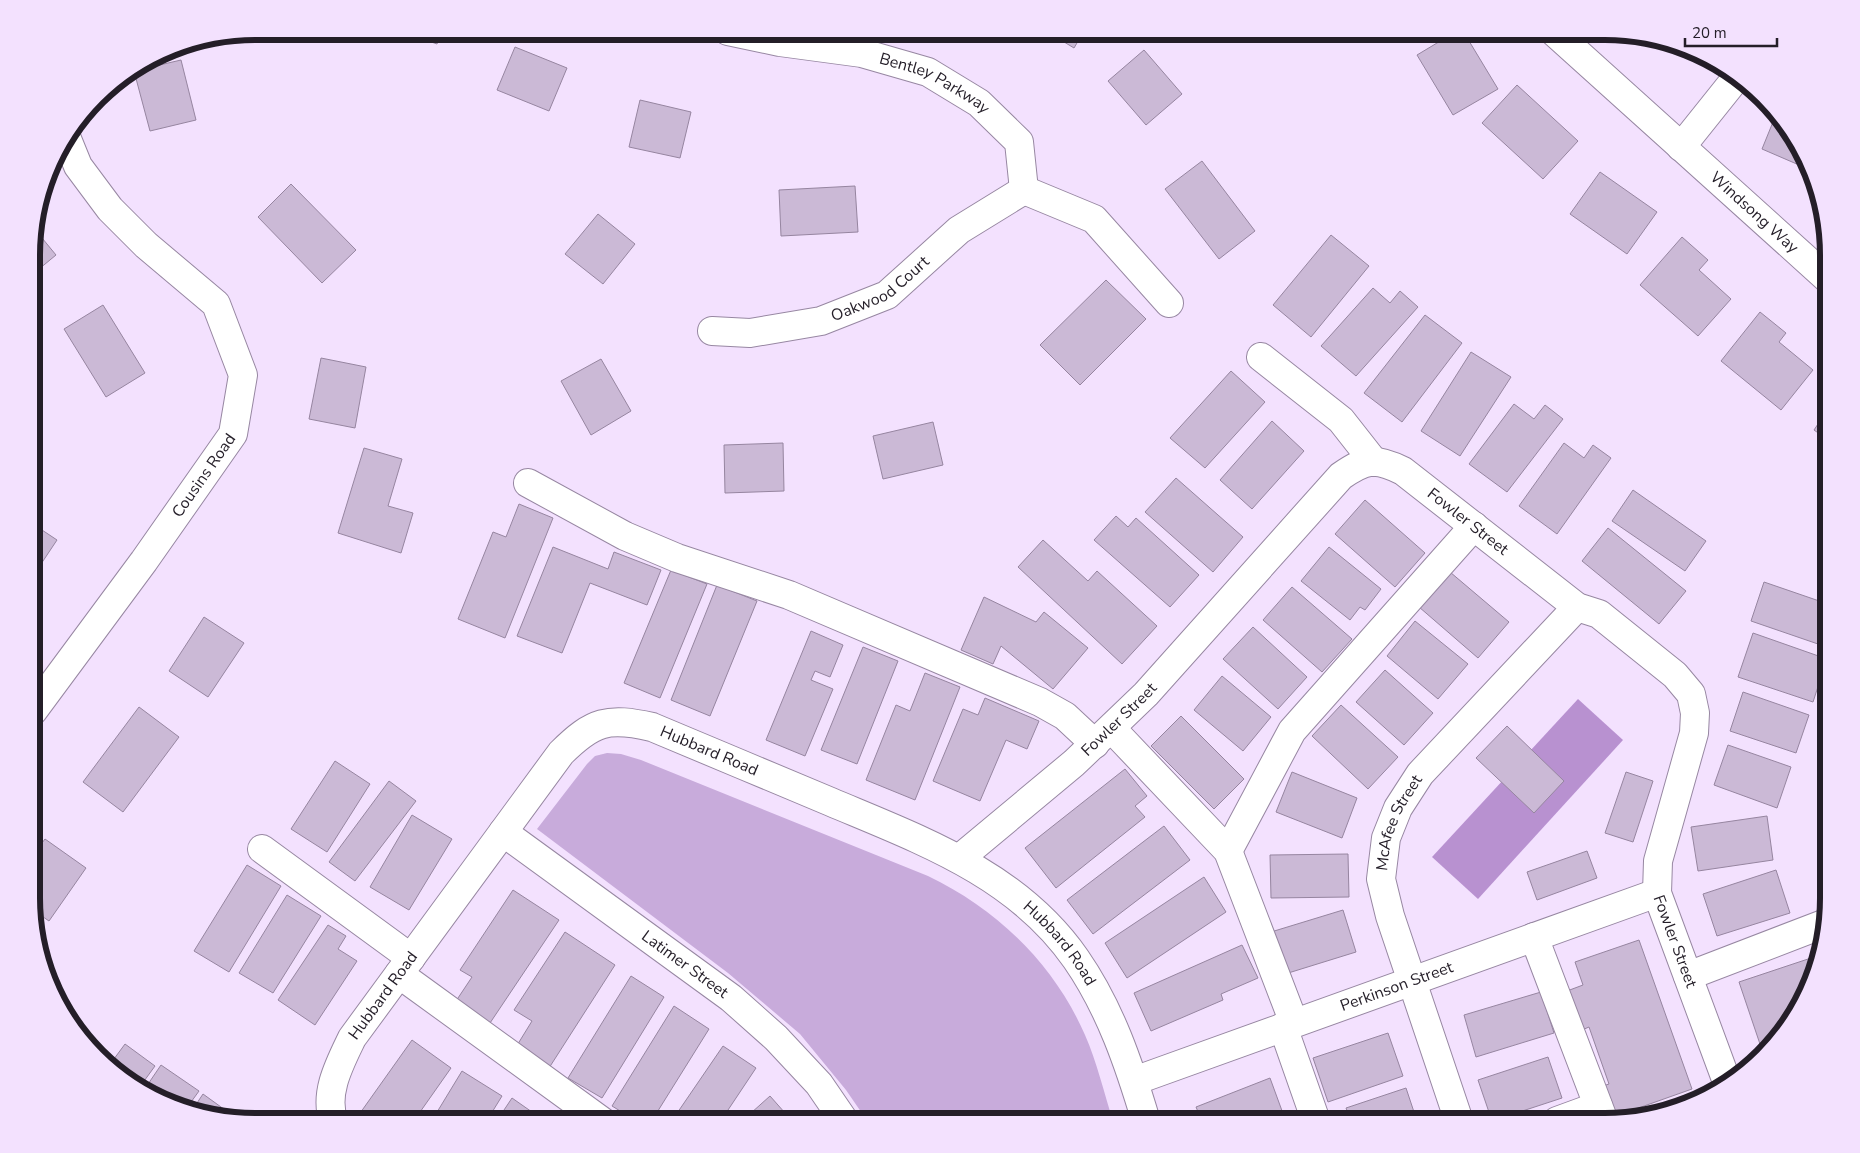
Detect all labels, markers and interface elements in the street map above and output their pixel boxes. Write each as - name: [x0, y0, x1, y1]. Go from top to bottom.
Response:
- scale bar: [1685, 15, 1778, 47]
- text: 20 m: [1692, 23, 1727, 43]
- street label: Bentley Parkway: [877, 48, 995, 119]
- street label: Windsong Way: [1705, 167, 1804, 259]
- street label: Oakwood Court: [828, 251, 934, 327]
- street label: Cousins Road: [167, 429, 241, 522]
- street label: Fowler Street: [1423, 483, 1513, 561]
- street label: Fowler Street: [1076, 678, 1162, 761]
- street label: Hubbard Road: [657, 721, 762, 781]
- street label: McAfee Street: [1371, 770, 1428, 872]
- street label: Fowler Street: [1648, 892, 1702, 991]
- street label: Hubbard Road: [1018, 896, 1101, 990]
- street label: Latimer Street: [637, 925, 733, 1004]
- street label: Hubbard Road: [343, 947, 423, 1044]
- street label: Perkinson Street: [1337, 956, 1456, 1017]

